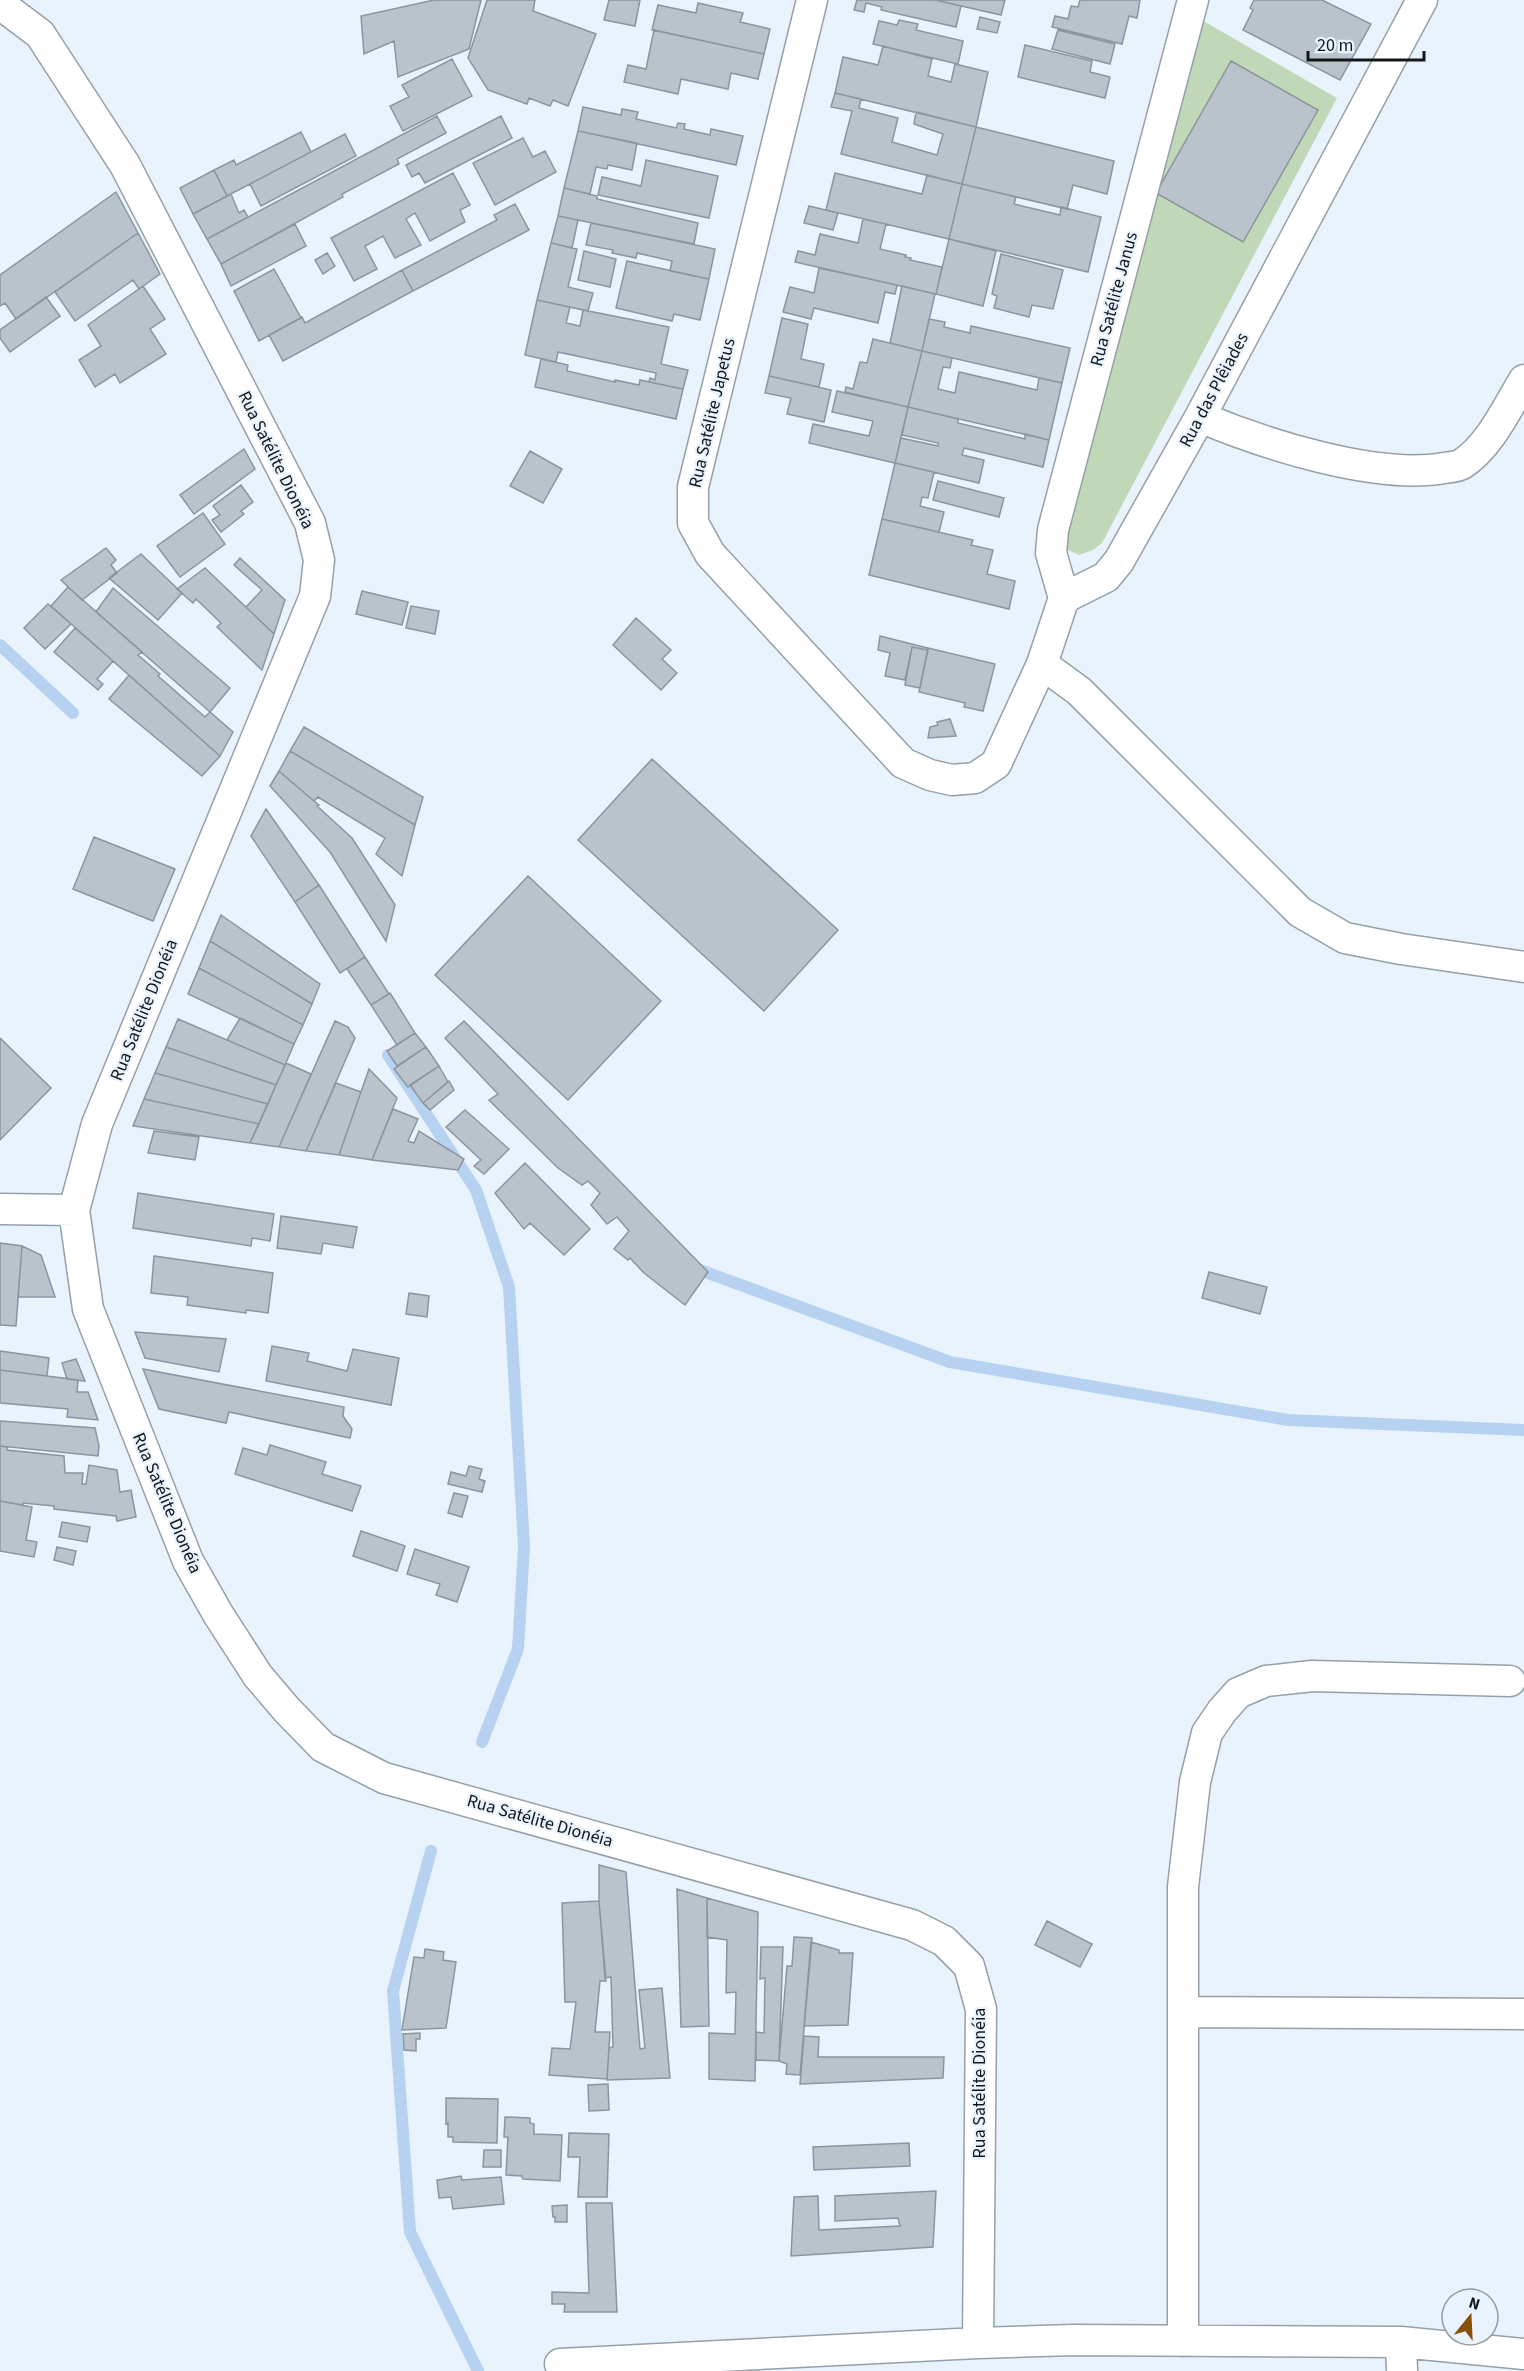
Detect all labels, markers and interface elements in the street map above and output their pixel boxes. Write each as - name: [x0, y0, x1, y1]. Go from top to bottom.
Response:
- scale bar: [1308, 24, 1424, 62]
- text: 20 m: [1317, 33, 1353, 58]
- street label: Rua Satélite Janus: [1084, 229, 1144, 369]
- street label: Rua das Plêiades: [1173, 328, 1255, 452]
- street label: Rua Satélite Japetus: [683, 336, 741, 490]
- street label: Rua Satélite Dionéia: [232, 387, 320, 533]
- street label: Rua Satélite Dionéia: [104, 935, 184, 1085]
- street label: Rua Satélite Dionéia: [126, 1429, 208, 1577]
- street label: Rua Satélite Dionéia: [464, 1788, 616, 1854]
- street label: Rua Satélite Dionéia: [967, 2008, 992, 2158]
- north arrow: [1440, 2287, 1500, 2347]
- text: N: [1466, 2292, 1483, 2316]

